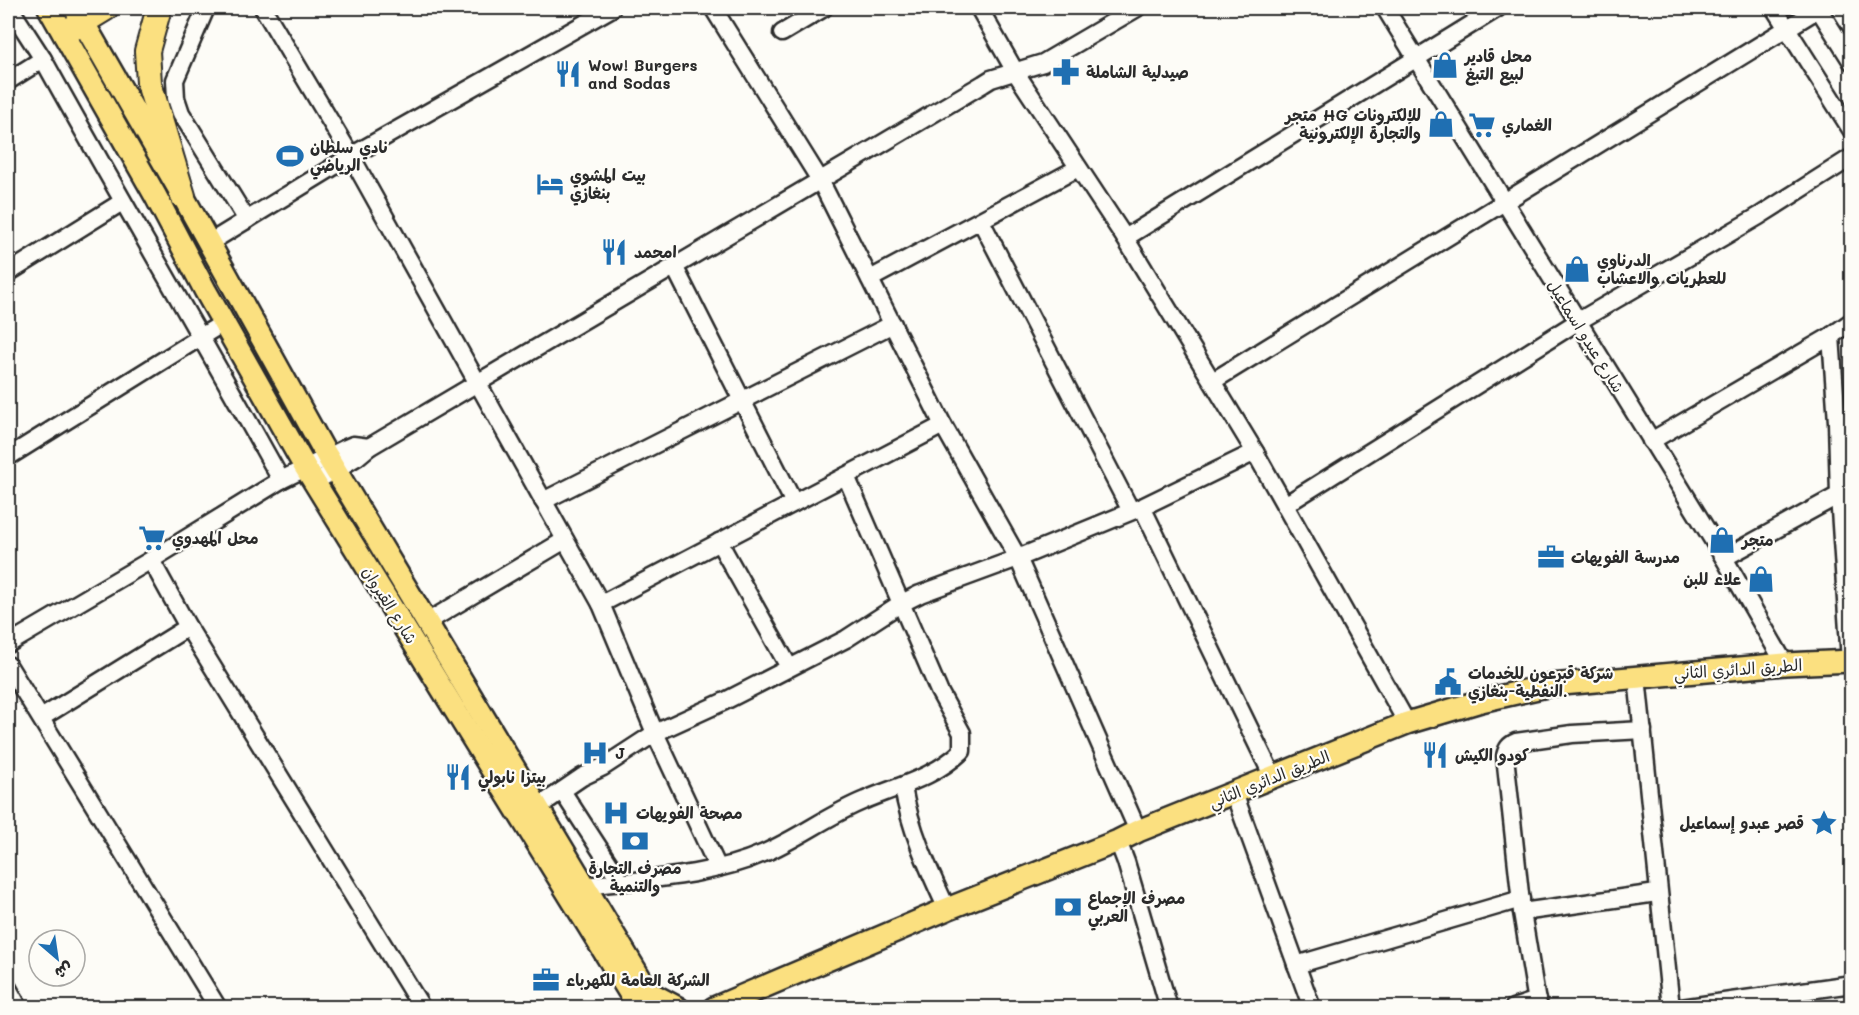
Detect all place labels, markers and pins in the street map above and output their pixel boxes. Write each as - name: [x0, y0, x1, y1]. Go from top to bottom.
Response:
- place label: محل قادير لبيع التبغ: [1463, 45, 1532, 86]
- shop icon: محل قادير لبيع التبغ: [1430, 50, 1460, 80]
- place label: Wow! Burgers and Sodas: [588, 54, 698, 93]
- pharmacy icon: صيدلية الشاملة: [1051, 57, 1081, 87]
- restaurant icon: Wow! Burgers and Sodas: [553, 59, 583, 89]
- place label: صيدلية الشاملة: [1086, 61, 1189, 82]
- place label: متجر HG للإلكترونات والتجارة الإلكترونية: [1283, 104, 1421, 144]
- shop icon: متجر HG للإلكترونات والتجارة الإلكترونية: [1426, 109, 1456, 139]
- supermarket icon: الغماري: [1467, 110, 1497, 140]
- place label: الغماري: [1502, 114, 1552, 138]
- place label: نادي سلطان الرياضي: [310, 136, 388, 180]
- sports icon: نادي سلطان الرياضي: [275, 141, 305, 171]
- place label: بيت المشوي بنغازي: [570, 164, 646, 206]
- hotel icon: بيت المشوي بنغازي: [535, 169, 565, 199]
- restaurant icon: امحمد: [599, 237, 629, 267]
- place label: امحمد: [634, 241, 677, 262]
- place label: الدرناوي للعطريات والاعشاب: [1597, 249, 1726, 289]
- shop icon: الدرناوي للعطريات والاعشاب: [1562, 254, 1592, 284]
- supermarket icon: محل المهدوي: [137, 523, 167, 553]
- shop icon: متجر: [1707, 525, 1737, 555]
- place label: محل المهدوي: [172, 527, 258, 551]
- place label: متجر: [1740, 529, 1774, 550]
- office icon: مدرسة الفويهات: [1536, 542, 1566, 572]
- place label: مدرسة الفويهات: [1571, 546, 1680, 568]
- shop icon: علاء للبن: [1746, 564, 1776, 594]
- place label: علاء للبن: [1683, 568, 1741, 589]
- place label: شركة قبرعون للخدمات النفطية-بنغازي.: [1468, 662, 1613, 704]
- public building icon: شركة قبرعون للخدمات النفطية-بنغازي.: [1433, 667, 1463, 697]
- hospital icon: J: [580, 738, 610, 768]
- restaurant icon: كودو الكيش: [1420, 740, 1450, 770]
- place label: J: [615, 742, 626, 763]
- place label: كودو الكيش: [1455, 744, 1529, 766]
- restaurant icon: بيتزا نابولي: [443, 762, 473, 792]
- place label: بيتزا نابولي: [478, 766, 546, 792]
- hospital icon: مصحة الفويهات: [601, 798, 631, 828]
- place label: مصحة الفويهات: [636, 802, 743, 824]
- place icon: قصر عبدو إسماعيل: [1809, 808, 1839, 838]
- place label: قصر عبدو إسماعيل: [1680, 812, 1804, 834]
- bank icon: مصرف التجارة والتنمية: [620, 826, 650, 856]
- place label: مصرف التجارة والتنمية: [588, 857, 682, 897]
- place label: مصرف الإجماع العربي: [1088, 887, 1185, 931]
- bank icon: مصرف الإجماع العربي: [1053, 892, 1083, 922]
- office icon: الشركة العامة للكهرباء: [531, 965, 561, 995]
- place label: الشركة العامة للكهرباء: [566, 969, 710, 990]

